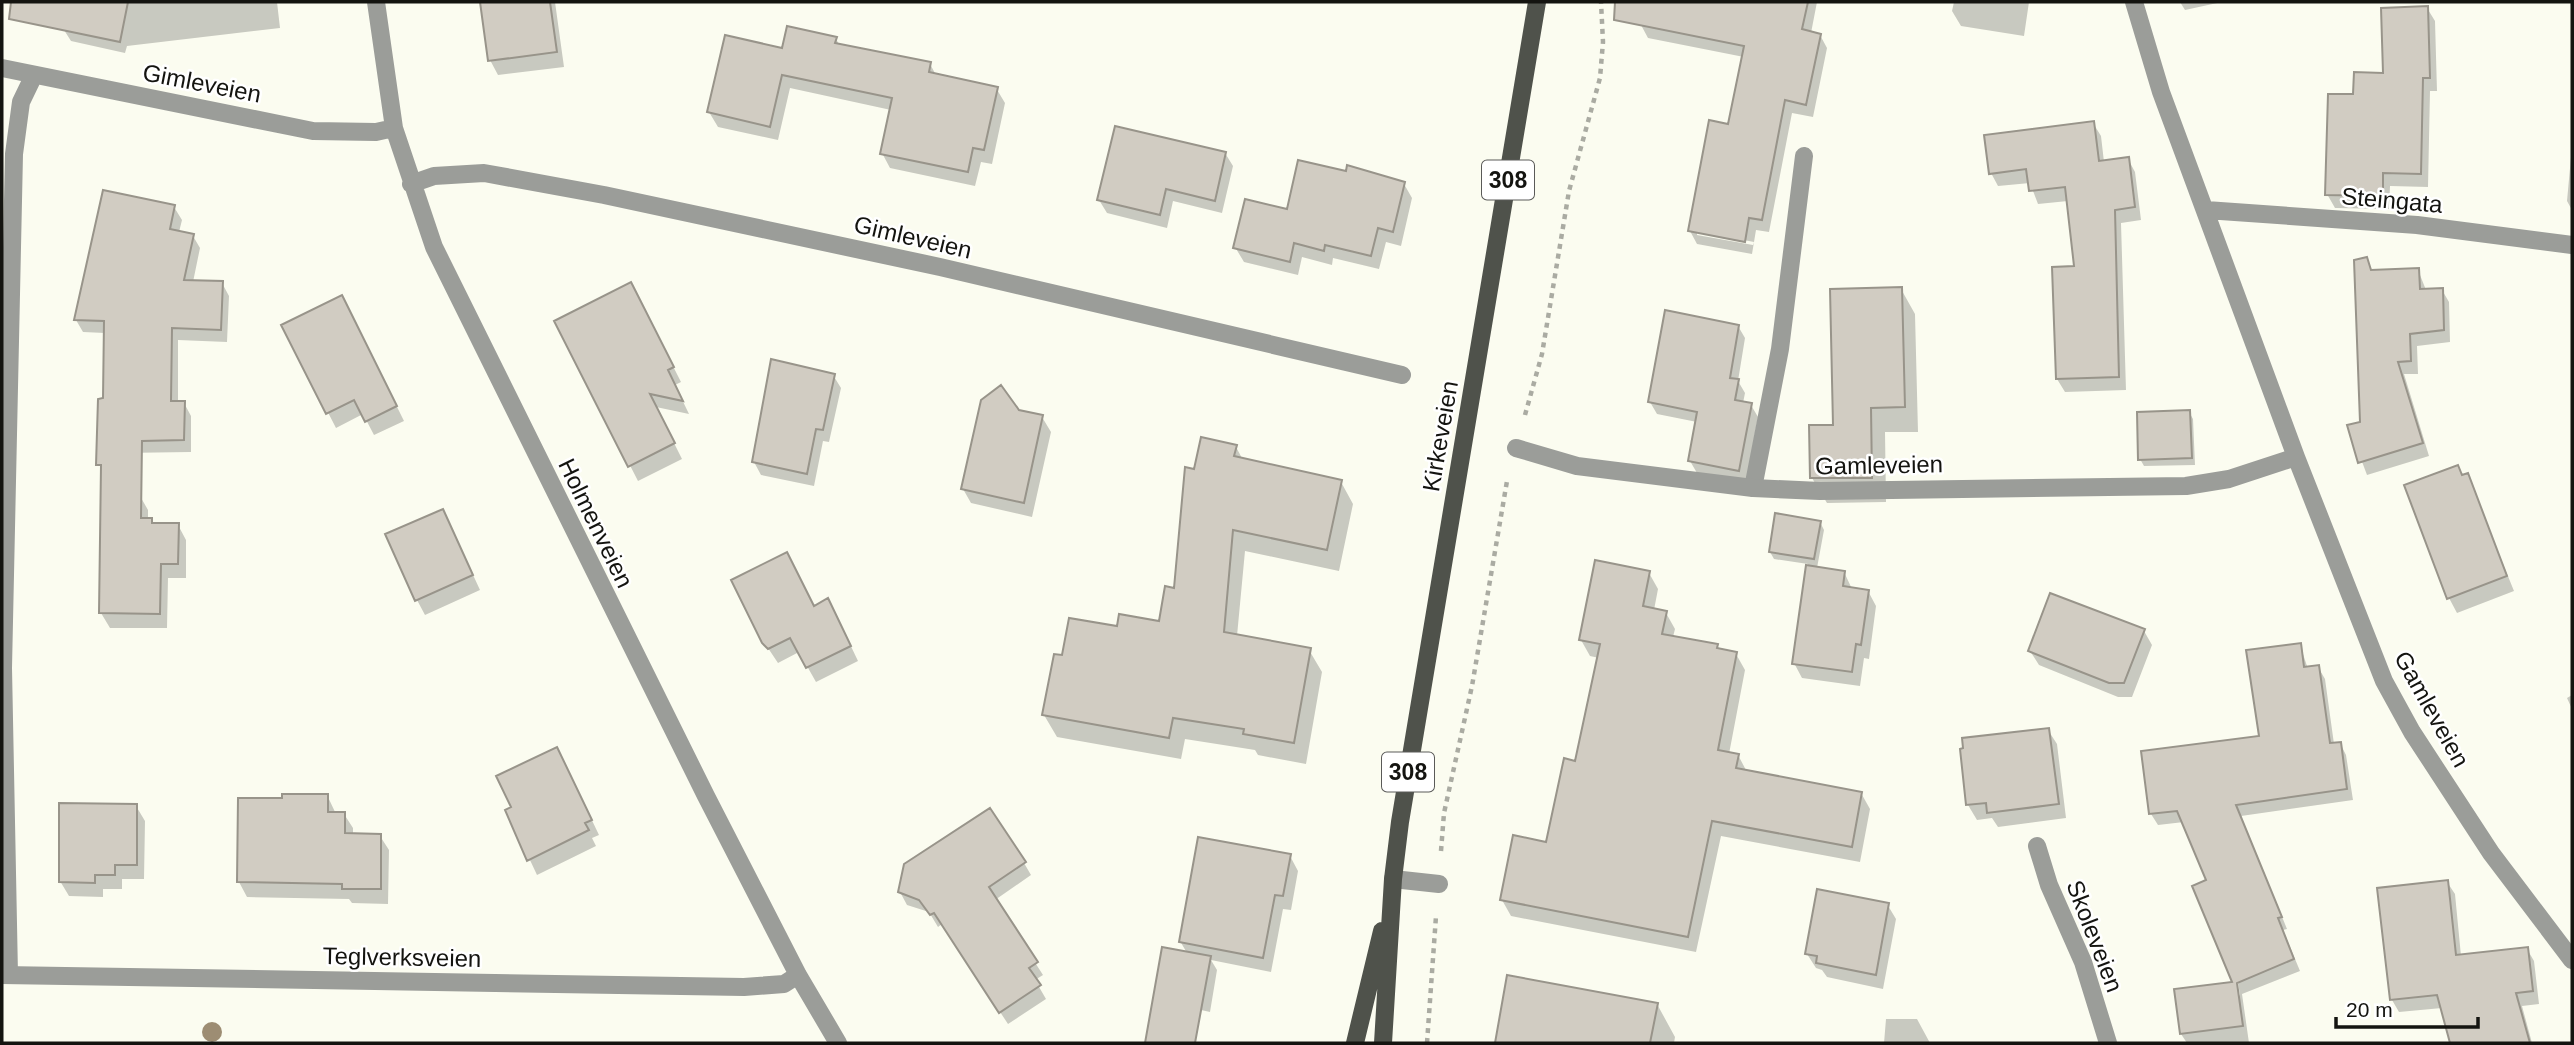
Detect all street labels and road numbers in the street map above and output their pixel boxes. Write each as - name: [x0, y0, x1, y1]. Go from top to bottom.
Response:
- street label: Gimleveien: [141, 58, 263, 108]
- road number: 308: [1482, 160, 1534, 200]
- street label: Steingata: [2340, 182, 2444, 218]
- street label: Gimleveien: [851, 210, 975, 264]
- street label: Kirkeveien: [1417, 378, 1463, 494]
- street label: Gamleveien: [1815, 450, 1943, 480]
- street label: Holmenveien: [553, 454, 639, 592]
- street label: Gamleveien: [2389, 646, 2475, 772]
- road number: 308: [1382, 752, 1434, 792]
- street label: Skoleveien: [2061, 876, 2129, 996]
- street label: Teglverksveien: [322, 942, 482, 972]

